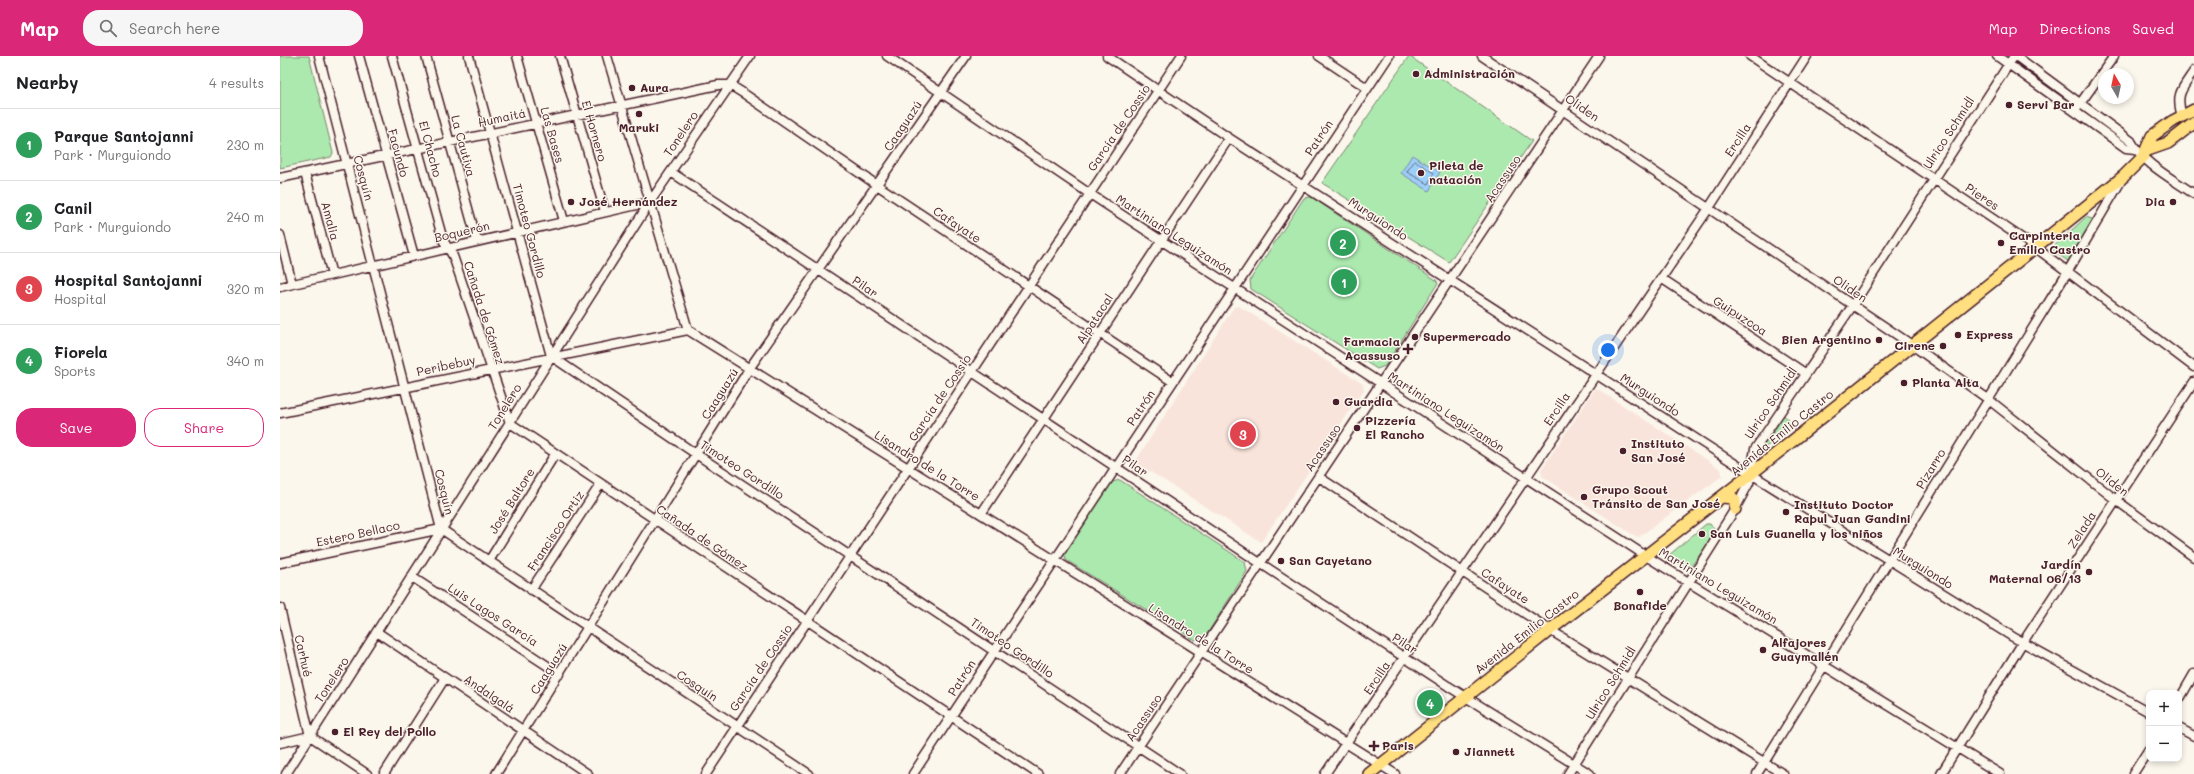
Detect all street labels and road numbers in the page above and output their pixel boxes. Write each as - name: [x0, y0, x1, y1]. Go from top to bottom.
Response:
- street label: García de Cossio: [1083, 81, 1153, 174]
- street label: Oliden: [1562, 90, 1603, 124]
- street label: Ulrico Schmidl: [1919, 93, 1978, 172]
- street label: Caaguazú: [879, 97, 925, 154]
- street label: El Hornero: [579, 98, 611, 163]
- street label: Humaitá: [476, 104, 527, 130]
- street label: Las Bases: [537, 105, 569, 165]
- street label: Tonelero: [659, 108, 701, 159]
- street label: La Cautiva: [448, 113, 480, 178]
- street label: Patrón: [1300, 116, 1336, 158]
- street label: El Chacho: [416, 119, 446, 179]
- street label: Ercilla: [1720, 120, 1754, 159]
- street label: Facundo: [385, 127, 413, 179]
- street label: Acassuso: [1480, 152, 1524, 205]
- street label: Cosquín: [350, 153, 378, 202]
- street label: Pieres: [1962, 179, 2003, 213]
- street label: Timoteo Gordillo: [510, 182, 550, 280]
- street label: Martiniano Leguizamón: [1113, 190, 1236, 278]
- street label: Murguiondo: [1346, 193, 1411, 243]
- street label: Amalia: [318, 200, 344, 242]
- street label: Cafayate: [930, 202, 985, 246]
- street label: Boquerón: [433, 217, 491, 245]
- street label: Cañada de Gómez: [461, 259, 509, 367]
- street label: Oliden: [1830, 271, 1871, 305]
- street label: Pilar: [850, 272, 881, 301]
- street label: Alpatacal: [1072, 290, 1116, 347]
- street label: Guipuzcoa: [1710, 292, 1771, 339]
- street label: Peribebuy: [415, 351, 477, 379]
- street label: García de Cossio: [904, 351, 974, 444]
- street label: Ulrico Schmidl: [1740, 363, 1800, 441]
- street label: Caaguazú: [697, 365, 741, 422]
- street label: Martiniano Leguizamón: [1385, 367, 1508, 455]
- street label: Murguiondo: [1618, 369, 1683, 419]
- street label: Tonelero: [484, 380, 525, 433]
- street label: Patrón: [1122, 386, 1158, 428]
- street label: Avenida Emilio Castro: [1727, 386, 1836, 479]
- street label: Ercilla: [1539, 389, 1573, 428]
- street label: Acassuso: [1300, 421, 1344, 474]
- street label: Lisandro de la Torre: [872, 426, 983, 504]
- street label: Timoteo Gordillo: [697, 436, 788, 502]
- street label: Pizarro: [1912, 445, 1949, 492]
- street label: Pilar: [1120, 451, 1151, 480]
- street label: Oliden: [2093, 463, 2132, 499]
- street label: José Baltore: [485, 465, 538, 536]
- street label: Cosquín: [432, 467, 458, 516]
- street label: Francisco Ortiz: [523, 487, 587, 574]
- street label: Cañada de Gómez: [653, 500, 752, 574]
- street label: Zelada: [2063, 508, 2099, 551]
- street label: Estero Bellaco: [315, 516, 401, 550]
- street label: Murguiondo: [1891, 542, 1957, 592]
- street label: Martiniano Leguizamón: [1656, 543, 1781, 627]
- street label: Cafayate: [1478, 564, 1533, 607]
- street label: Luis Lagos García: [445, 579, 542, 649]
- street label: Avenida Emilio Castro: [1471, 585, 1582, 677]
- street label: Lisandro de la Torre: [1146, 599, 1257, 677]
- street label: Timoteo Gordillo: [968, 613, 1057, 681]
- street label: García de Cossio: [725, 621, 795, 714]
- street label: Pilar: [1390, 629, 1421, 657]
- street label: Carhué: [291, 633, 317, 678]
- street label: Caaguazú: [526, 640, 570, 697]
- street label: Ulrico Schmidl: [1581, 643, 1639, 722]
- street label: Tonelero: [310, 654, 352, 705]
- street label: Patrón: [944, 656, 979, 699]
- street label: Ercilla: [1359, 658, 1393, 697]
- street label: Cosquín: [674, 666, 721, 704]
- street label: Andalgalá: [461, 670, 518, 716]
- street label: Acassuso: [1121, 691, 1165, 744]

